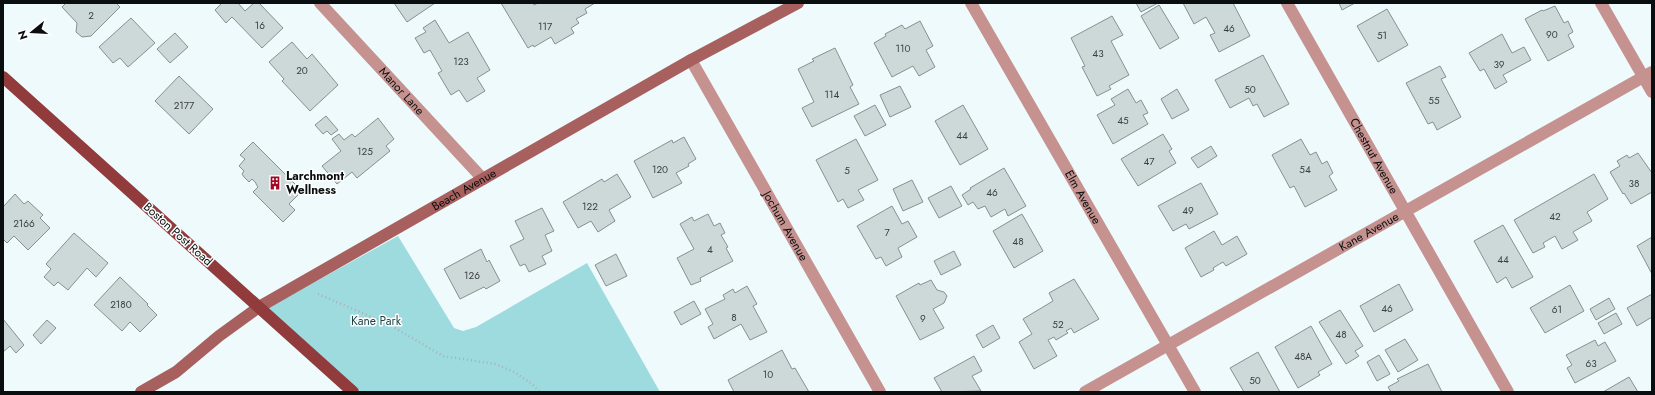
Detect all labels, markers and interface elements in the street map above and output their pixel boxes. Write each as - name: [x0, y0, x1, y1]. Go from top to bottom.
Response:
- house number: 2: [88, 8, 94, 23]
- north arrow: [12, 12, 52, 52]
- house number: 16: [255, 18, 265, 33]
- house number: 117: [538, 19, 553, 34]
- house number: 46: [1223, 21, 1235, 36]
- house number: 90: [1546, 27, 1558, 42]
- text: N: [14, 28, 31, 42]
- house number: 51: [1377, 28, 1387, 43]
- house number: 110: [896, 41, 911, 56]
- house number: 43: [1092, 46, 1104, 61]
- house number: 123: [453, 54, 469, 69]
- house number: 39: [1493, 57, 1505, 72]
- house number: 20: [296, 63, 308, 78]
- street label: Manor Lane: [375, 63, 428, 119]
- house number: 50: [1244, 82, 1256, 97]
- house number: 114: [825, 87, 840, 102]
- house number: 55: [1428, 93, 1440, 108]
- house number: 2177: [174, 98, 195, 113]
- house number: 45: [1117, 113, 1129, 128]
- street label: Chestnut Avenue: [1345, 115, 1403, 197]
- house number: 44: [956, 128, 968, 143]
- house number: 125: [357, 144, 373, 159]
- house number: 47: [1143, 154, 1155, 169]
- house number: 120: [652, 162, 668, 177]
- house number: 54: [1299, 162, 1311, 177]
- house number: 5: [844, 163, 850, 178]
- street label: Beach Avenue: [428, 164, 500, 215]
- place label: Larchmont Wellness: [286, 167, 344, 199]
- street label: Elm Avenue: [1060, 167, 1105, 228]
- building icon: Larchmont Wellness: [267, 175, 283, 191]
- house number: 38: [1629, 176, 1639, 191]
- house number: 46: [986, 185, 998, 200]
- street label: Jochum Avenue: [757, 186, 813, 264]
- street label: Boston Post Road: [140, 198, 216, 270]
- house number: 122: [582, 199, 598, 214]
- house number: 49: [1182, 203, 1194, 218]
- street label: Kane Avenue: [1336, 208, 1402, 256]
- house number: 42: [1549, 209, 1561, 224]
- house number: 2166: [13, 216, 35, 231]
- house number: 7: [884, 225, 890, 240]
- house number: 48: [1012, 234, 1024, 249]
- house number: 4: [707, 242, 713, 257]
- house number: 44: [1497, 252, 1509, 267]
- house number: 126: [464, 268, 480, 283]
- house number: 2180: [110, 297, 132, 312]
- house number: 46: [1381, 301, 1393, 316]
- house number: 61: [1552, 302, 1562, 317]
- house number: 8: [731, 310, 737, 325]
- house number: 9: [920, 311, 926, 326]
- park label: Kane Park: [351, 312, 402, 330]
- house number: 52: [1052, 317, 1064, 332]
- house number: 48: [1335, 327, 1347, 342]
- house number: 48A: [1294, 349, 1312, 364]
- house number: 63: [1585, 356, 1597, 371]
- house number: 10: [763, 367, 773, 382]
- house number: 50: [1249, 373, 1261, 388]

